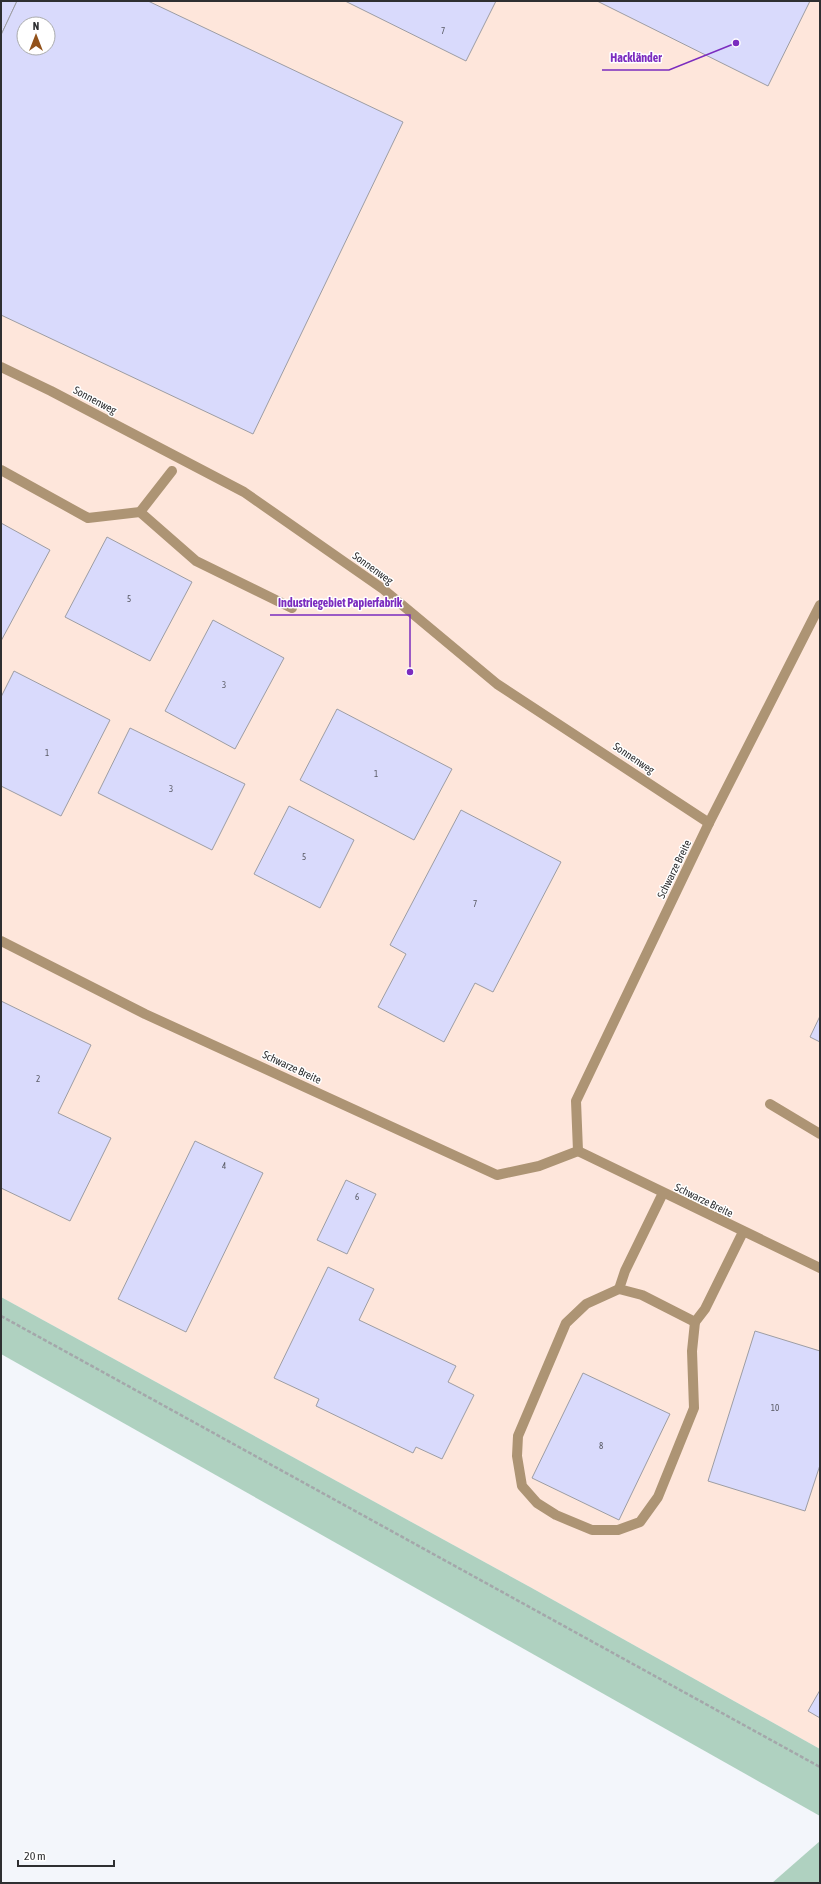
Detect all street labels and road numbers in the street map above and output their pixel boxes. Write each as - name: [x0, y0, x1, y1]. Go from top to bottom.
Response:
- street label: Sonnenweg: [71, 384, 119, 416]
- street label: Sonnenweg: [350, 549, 396, 587]
- street label: Sonnenweg: [611, 740, 657, 776]
- street label: Schwarze Breite: [655, 838, 693, 900]
- street label: Schwarze Breite: [261, 1048, 323, 1086]
- street label: Schwarze Breite: [673, 1181, 735, 1219]

